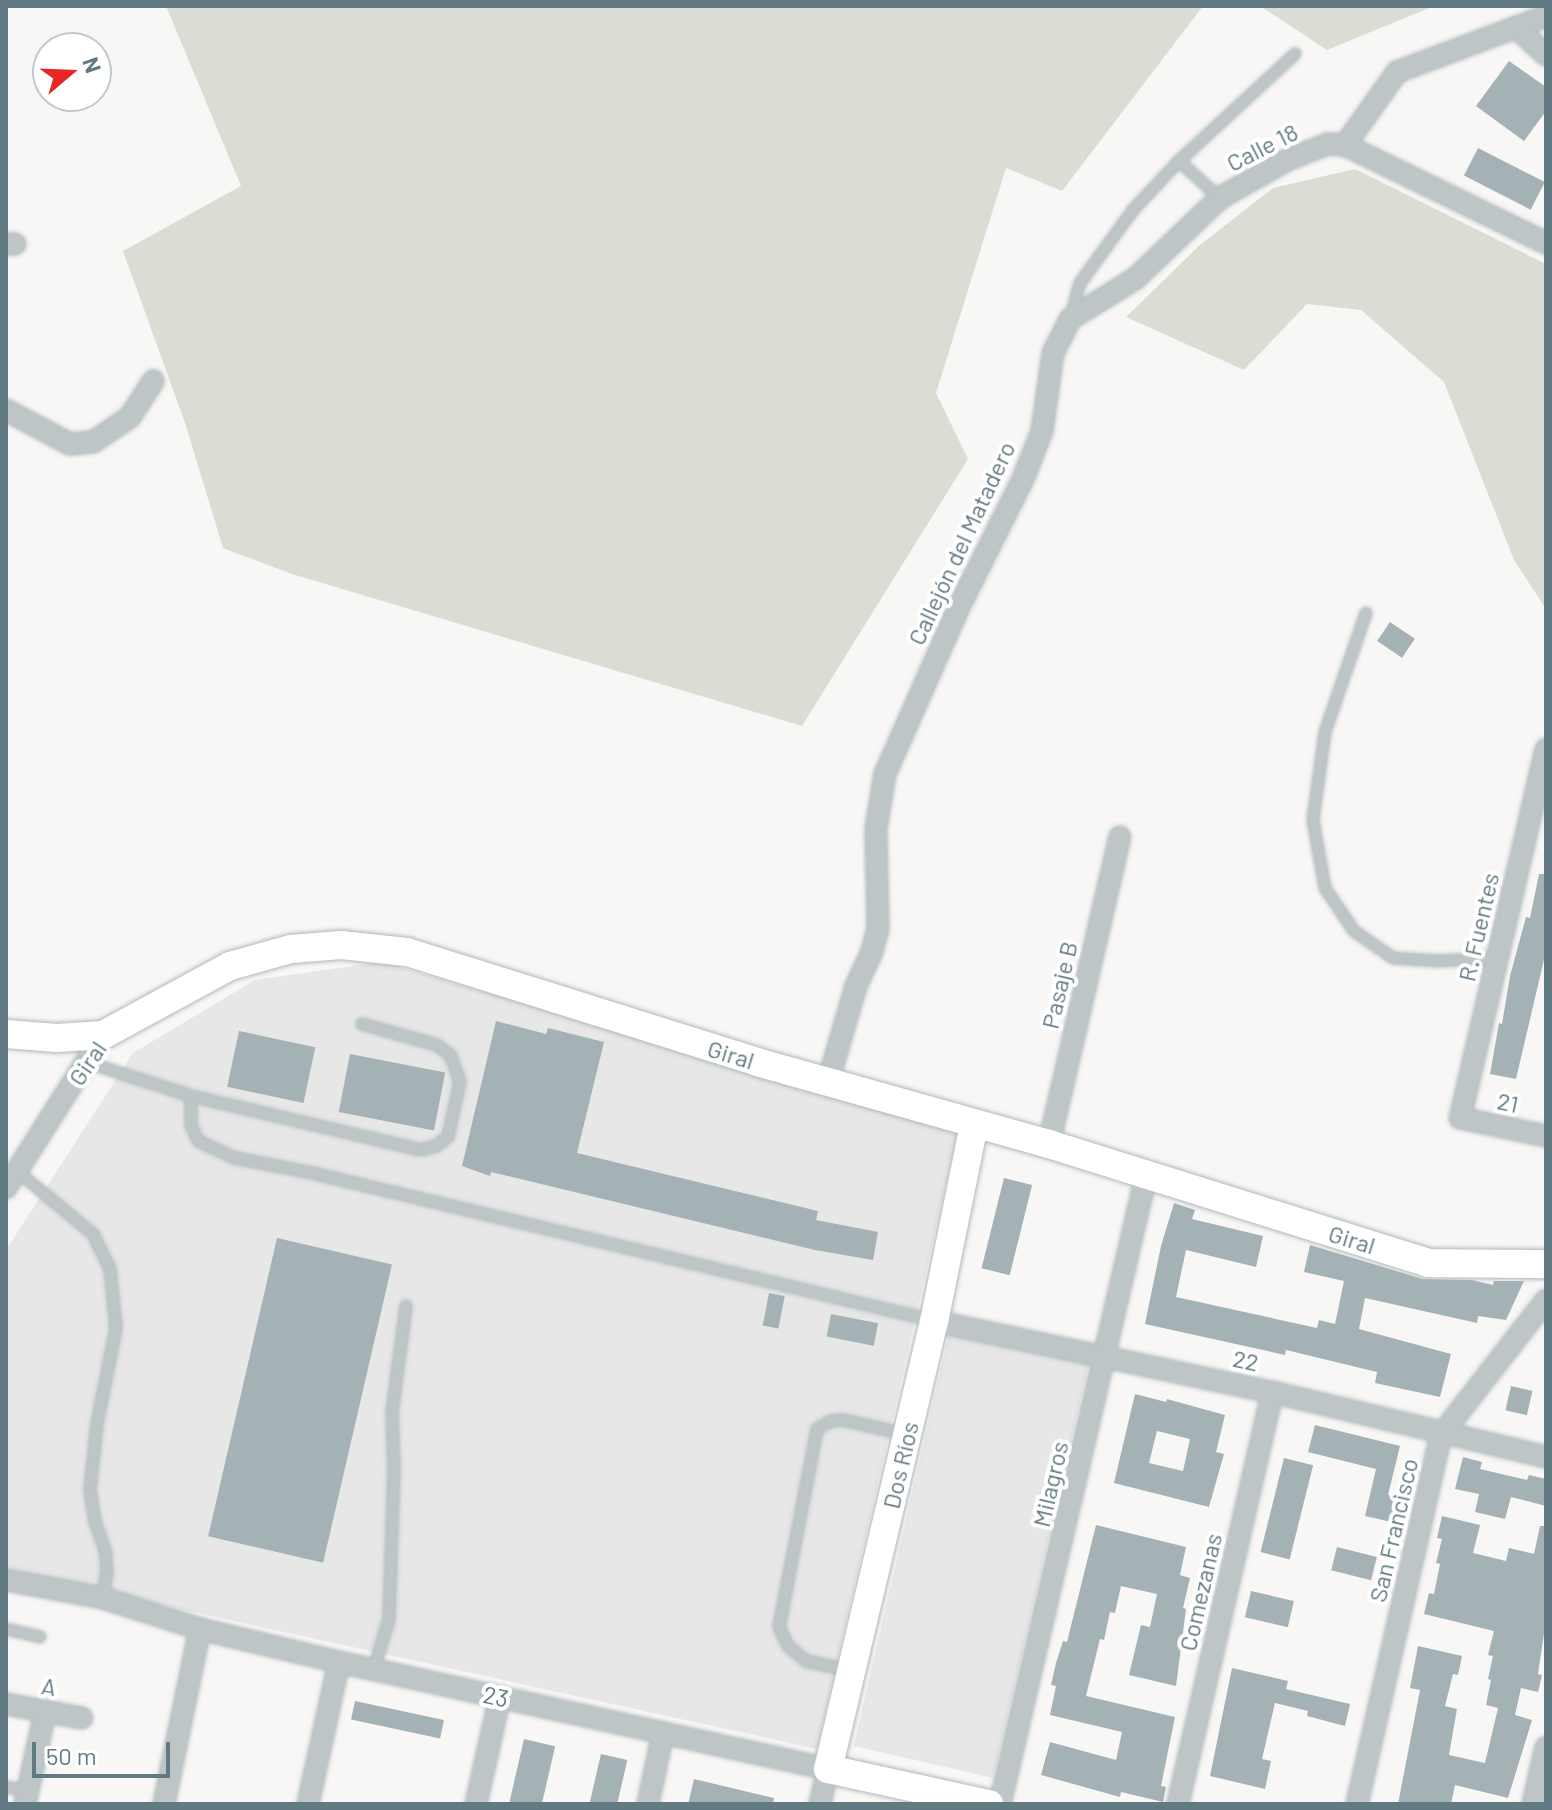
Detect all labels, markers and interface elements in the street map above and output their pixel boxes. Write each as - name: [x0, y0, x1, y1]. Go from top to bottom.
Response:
- north arrow: [32, 32, 112, 112]
- text: N: [78, 54, 107, 76]
- street label: Calle 18: [1222, 117, 1302, 177]
- street label: Callejón del Matadero: [901, 437, 1021, 649]
- street label: R. Fuentes: [1452, 870, 1504, 984]
- street label: Pasaje B: [1035, 939, 1083, 1031]
- street label: Giral: [704, 1033, 758, 1075]
- street label: Giral: [62, 1035, 112, 1091]
- street label: 21: [1495, 1086, 1521, 1118]
- street label: Giral: [1325, 1218, 1379, 1260]
- street label: 22: [1230, 1343, 1262, 1377]
- street label: Dos Ríos: [876, 1419, 924, 1511]
- street label: Milagros: [1026, 1438, 1074, 1530]
- street label: San Francisco: [1362, 1455, 1424, 1605]
- street label: Comezanas: [1172, 1530, 1228, 1654]
- street label: A: [39, 1671, 59, 1701]
- street label: 23: [481, 1679, 511, 1713]
- scale bar: [36, 1726, 174, 1776]
- text: 50 m: [46, 1741, 97, 1770]

